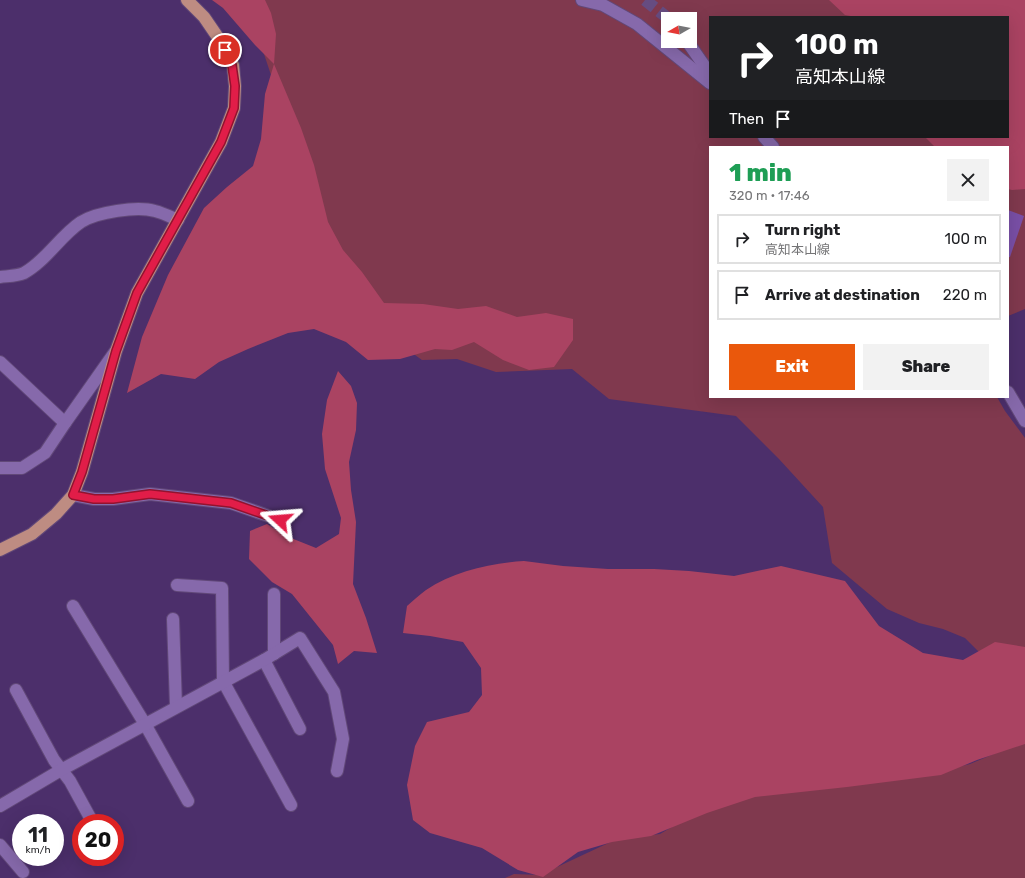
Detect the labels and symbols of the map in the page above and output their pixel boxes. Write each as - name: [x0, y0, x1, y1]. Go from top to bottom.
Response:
- north arrow: [661, 12, 697, 48]
- pin: [208, 33, 242, 67]
- position arrow: [259, 499, 301, 541]
- speed limit sign: 20: [72, 814, 124, 866]

